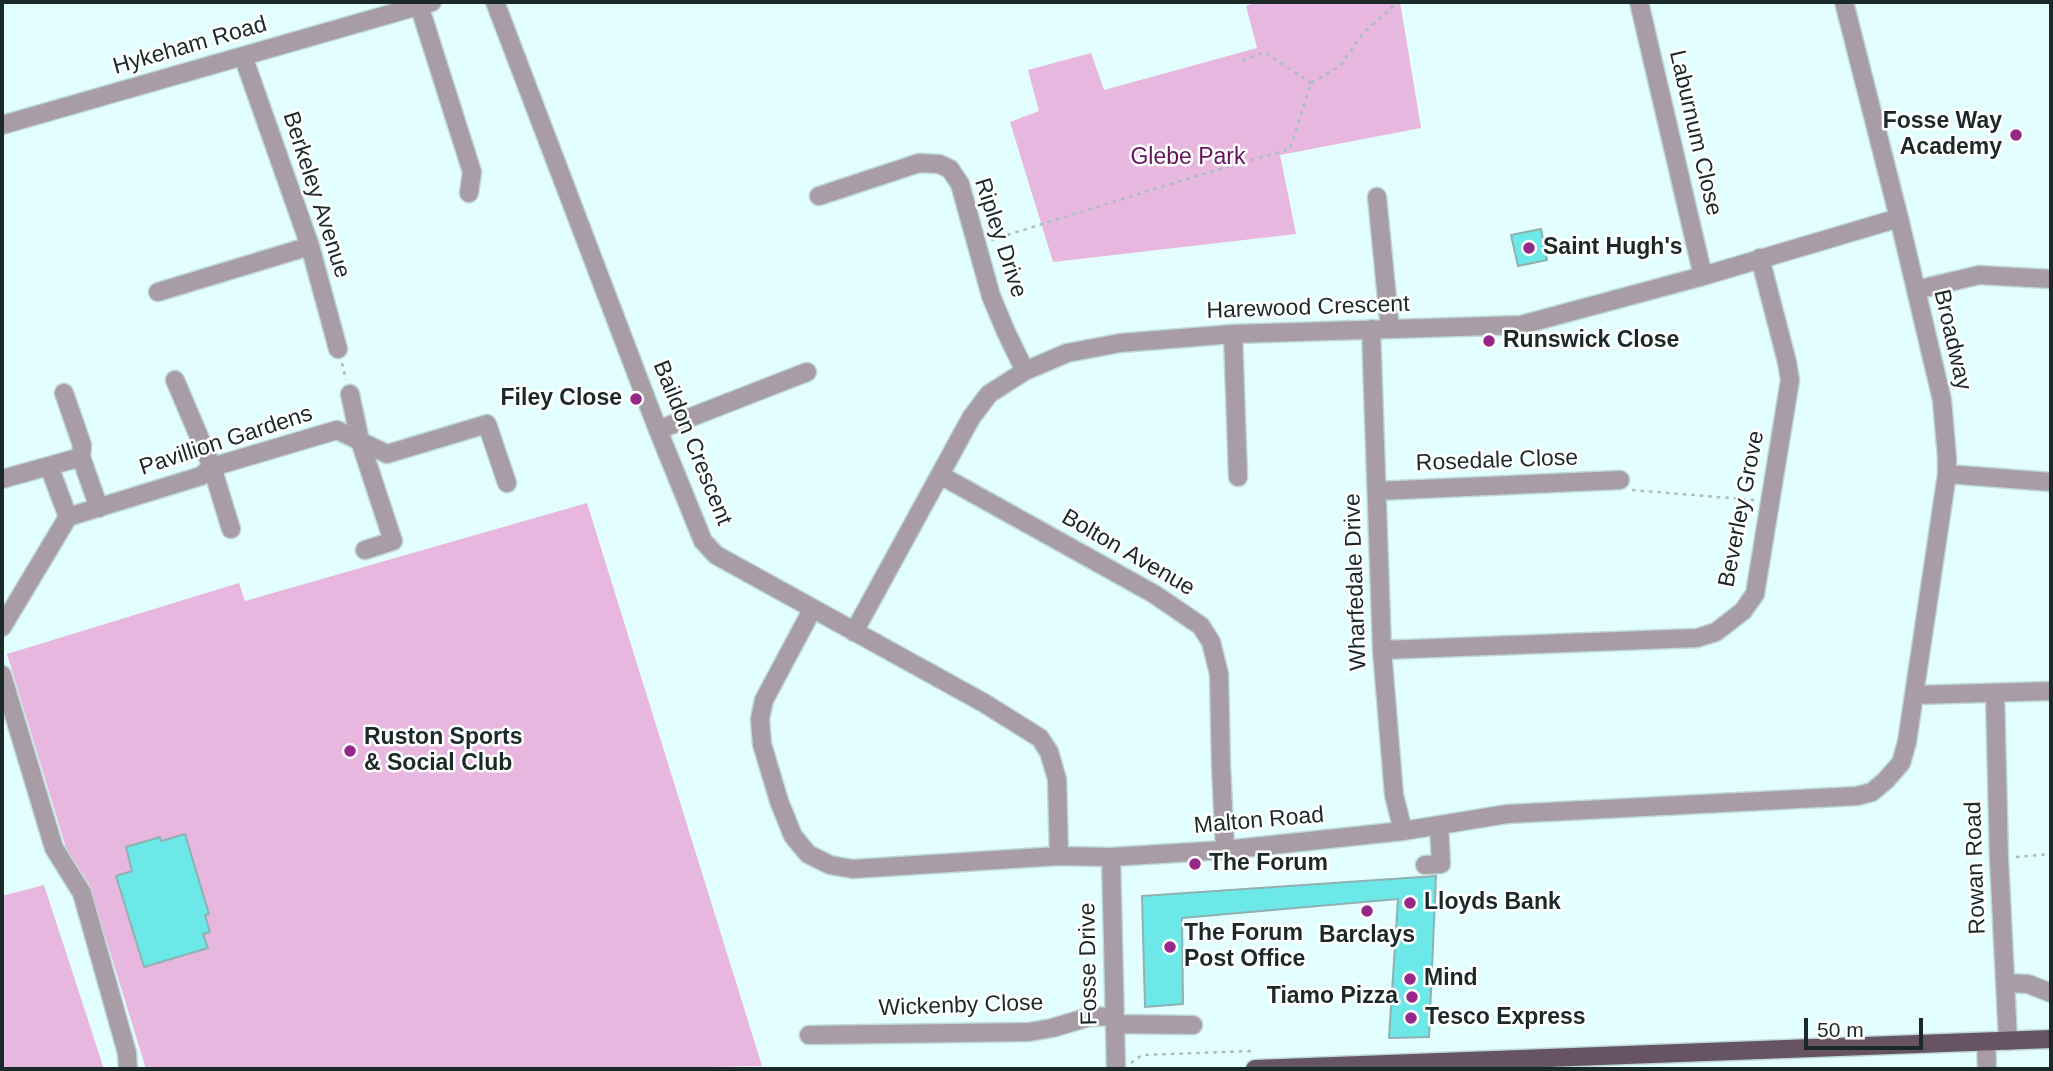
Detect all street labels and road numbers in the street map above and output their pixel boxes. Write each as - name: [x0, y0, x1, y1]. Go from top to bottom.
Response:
- street label: Hykeham Road: [110, 11, 270, 81]
- street label: Laburnum Close: [1663, 48, 1727, 218]
- street label: Berkeley Avenue: [276, 108, 356, 282]
- street label: Ripley Drive: [968, 175, 1032, 301]
- street label: Broadway: [1927, 287, 1977, 393]
- street label: Harewood Crescent: [1206, 291, 1410, 325]
- street label: Baildon Crescent: [646, 357, 738, 529]
- street label: Pavillion Gardens: [136, 400, 316, 482]
- street label: Beverley Grove: [1713, 429, 1771, 589]
- street label: Rosedale Close: [1415, 444, 1579, 478]
- street label: Wharfedale Drive: [1339, 493, 1373, 671]
- street label: Bolton Avenue: [1056, 504, 1200, 602]
- street label: Rowan Road: [1960, 801, 1992, 935]
- street label: Malton Road: [1193, 802, 1325, 840]
- street label: Fosse Drive: [1074, 902, 1104, 1026]
- street label: Wickenby Close: [878, 989, 1044, 1023]

